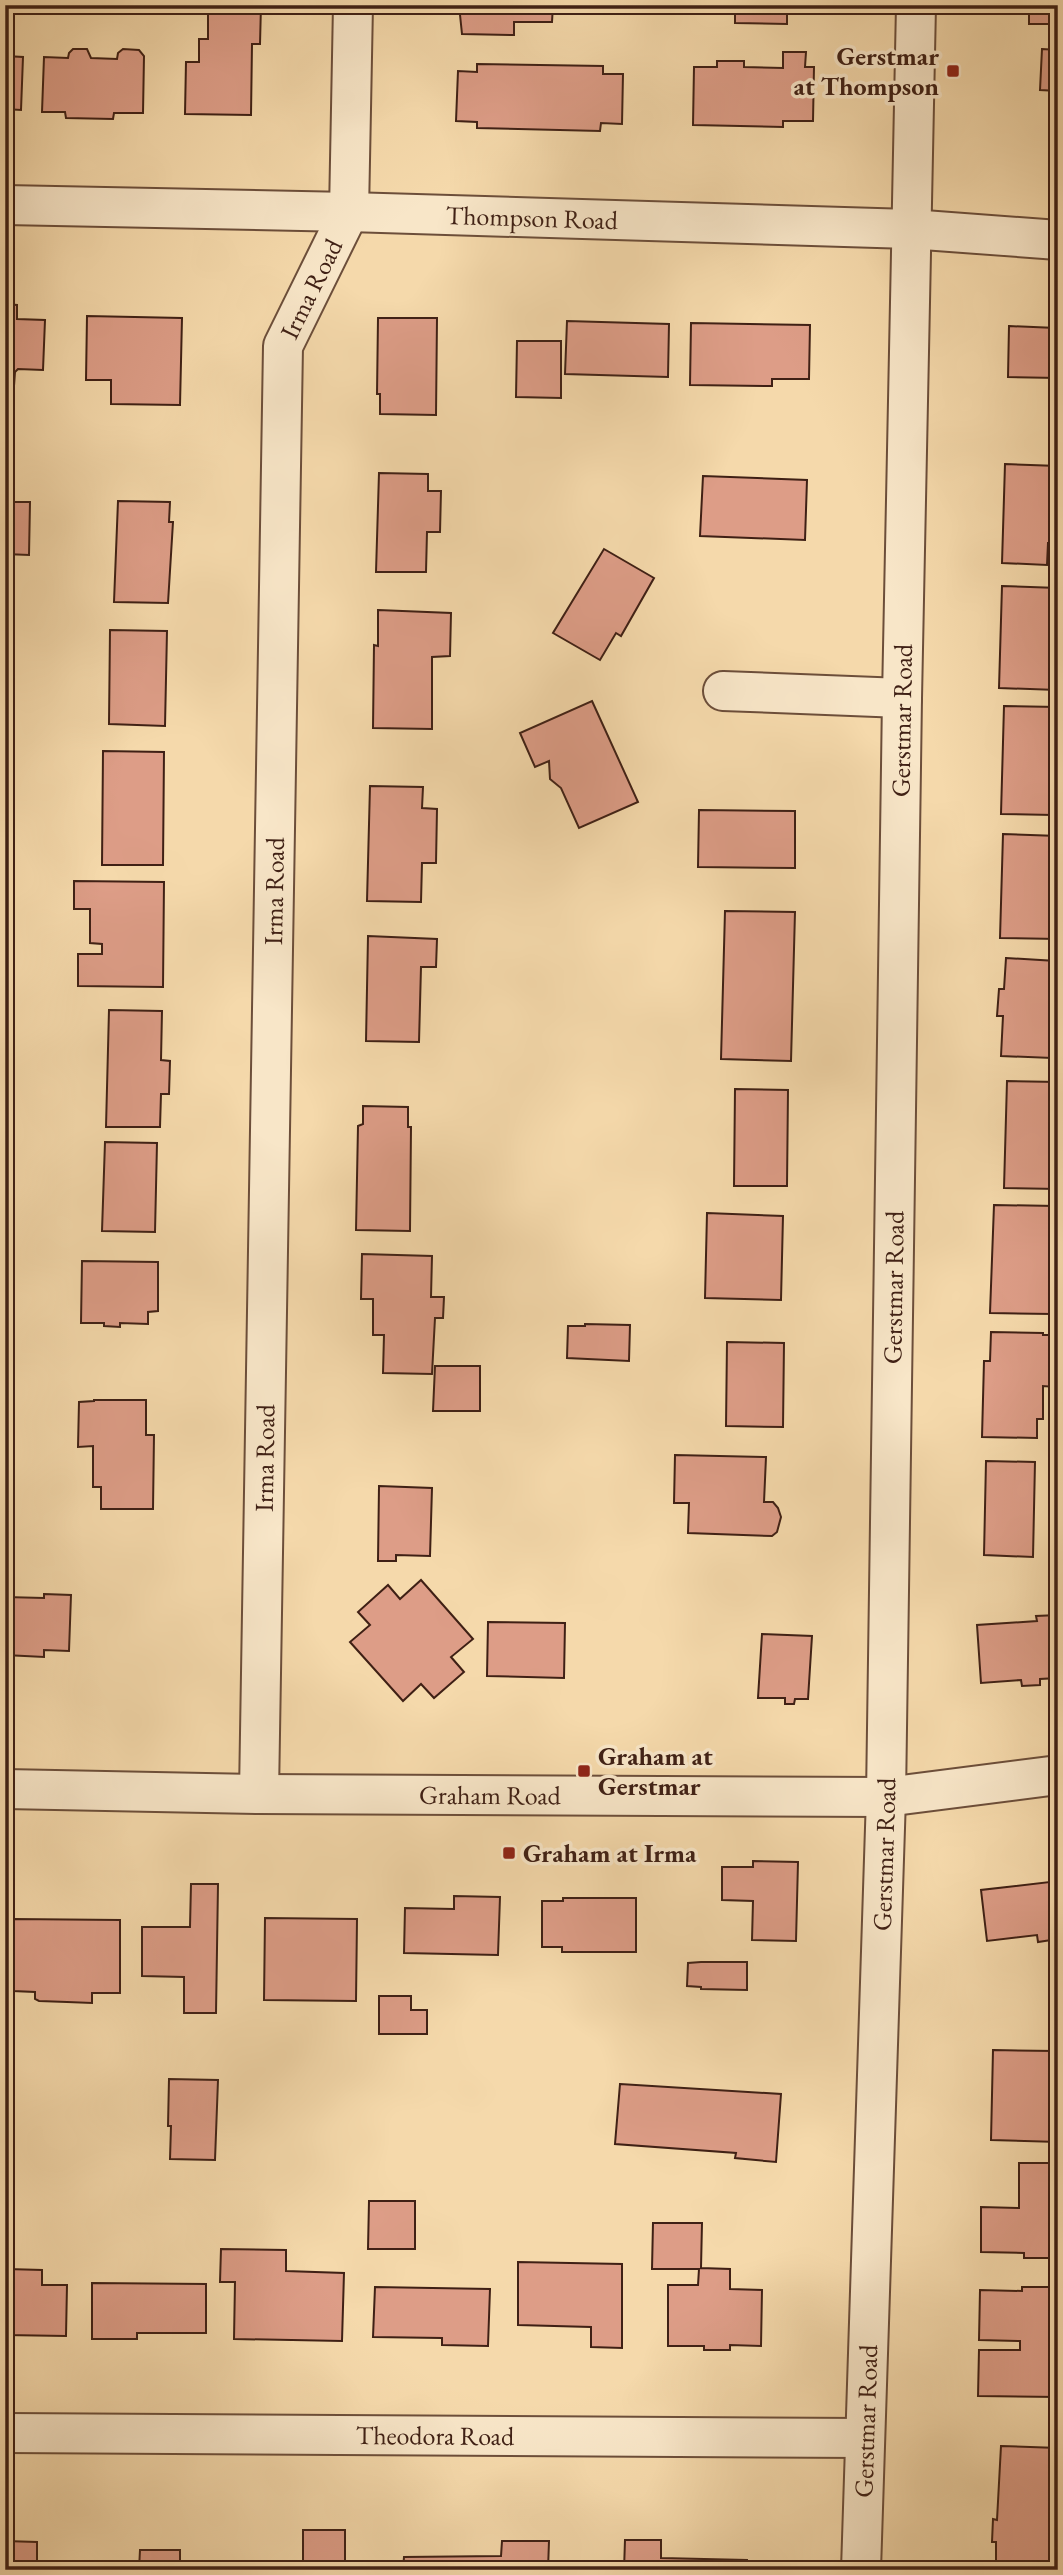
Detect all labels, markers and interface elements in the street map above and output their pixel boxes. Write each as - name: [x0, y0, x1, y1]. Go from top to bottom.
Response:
- place label: Gerstmar at Thompson: [794, 39, 939, 103]
- marker: Gerstmar at Thompson: [945, 63, 961, 79]
- street label: Thompson Road: [445, 198, 619, 237]
- street label: Irma Road: [272, 232, 351, 345]
- street label: Gerstmar Road: [884, 643, 920, 797]
- street label: Irma Road: [256, 836, 292, 945]
- street label: Gerstmar Road: [875, 1210, 912, 1364]
- street label: Irma Road: [247, 1403, 282, 1512]
- place label: Graham at Gerstmar: [598, 1739, 713, 1803]
- marker: Graham at Gerstmar: [576, 1763, 592, 1779]
- street label: Gerstmar Road: [865, 1777, 903, 1932]
- street label: Graham Road: [419, 1778, 562, 1812]
- place label: Graham at Irma: [523, 1836, 697, 1870]
- marker: Graham at Irma: [501, 1845, 517, 1861]
- street label: Gerstmar Road: [846, 2343, 885, 2498]
- street label: Theodora Road: [356, 2418, 515, 2453]

